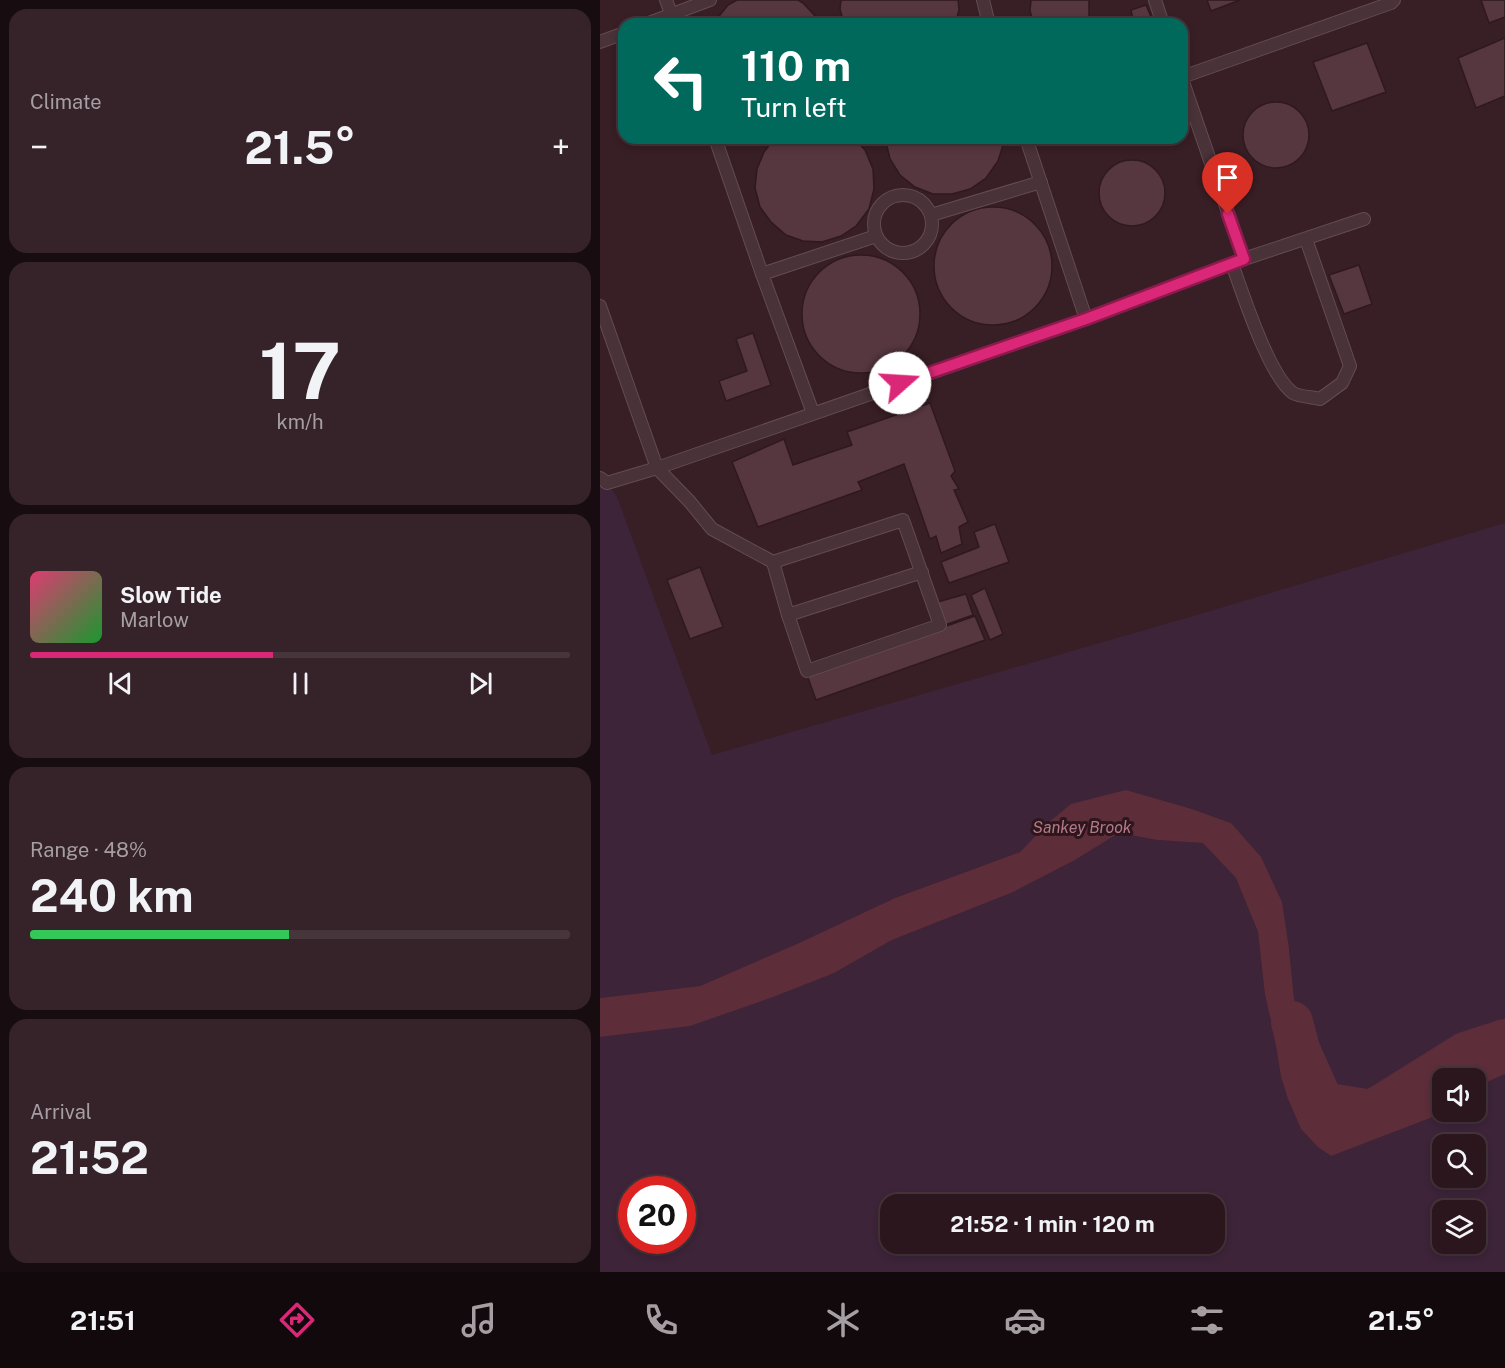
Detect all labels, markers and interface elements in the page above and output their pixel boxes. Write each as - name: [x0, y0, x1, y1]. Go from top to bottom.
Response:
- text: 110 m: [741, 41, 851, 90]
- icon: left: [642, 42, 720, 120]
- text: Climate: [30, 90, 102, 114]
- text: Turn left: [741, 91, 847, 123]
- text: 21.5°: [244, 121, 356, 174]
- text: −: [30, 128, 48, 166]
- text: +: [552, 128, 570, 166]
- pin: [1202, 152, 1253, 214]
- icon: arrive: [1211, 161, 1244, 194]
- text: 17: [259, 325, 341, 417]
- position arrow: [868, 351, 932, 415]
- text: km/h: [276, 410, 324, 434]
- text: Slow Tide: [120, 582, 222, 608]
- text: Marlow: [120, 608, 189, 632]
- icon: previous: [104, 667, 137, 700]
- icon: pause: [284, 667, 317, 700]
- icon: next: [464, 667, 497, 700]
- water label: Sankey Brook: [1033, 818, 1132, 837]
- text: Range · 48%: [30, 838, 147, 862]
- text: 240 km: [30, 869, 194, 922]
- map controls: [1432, 1068, 1486, 1254]
- button: sound: [1432, 1068, 1486, 1122]
- text: Arrival: [30, 1100, 92, 1124]
- text: 21:52: [30, 1131, 149, 1184]
- button: search: [1432, 1134, 1486, 1188]
- speed limit sign: 20: [618, 1176, 696, 1254]
- button: layers: [1432, 1200, 1486, 1254]
- text: 21:52 · 1 min · 120 m: [950, 1211, 1155, 1237]
- icon: directions: [276, 1299, 318, 1341]
- icon: music: [458, 1299, 500, 1341]
- icon: phone: [640, 1299, 682, 1341]
- icon: climate: [822, 1299, 864, 1341]
- icon: car: [1004, 1299, 1046, 1341]
- icon: filters: [1186, 1299, 1228, 1341]
- text: 21:51: [70, 1304, 136, 1336]
- text: 21.5°: [1368, 1304, 1435, 1336]

